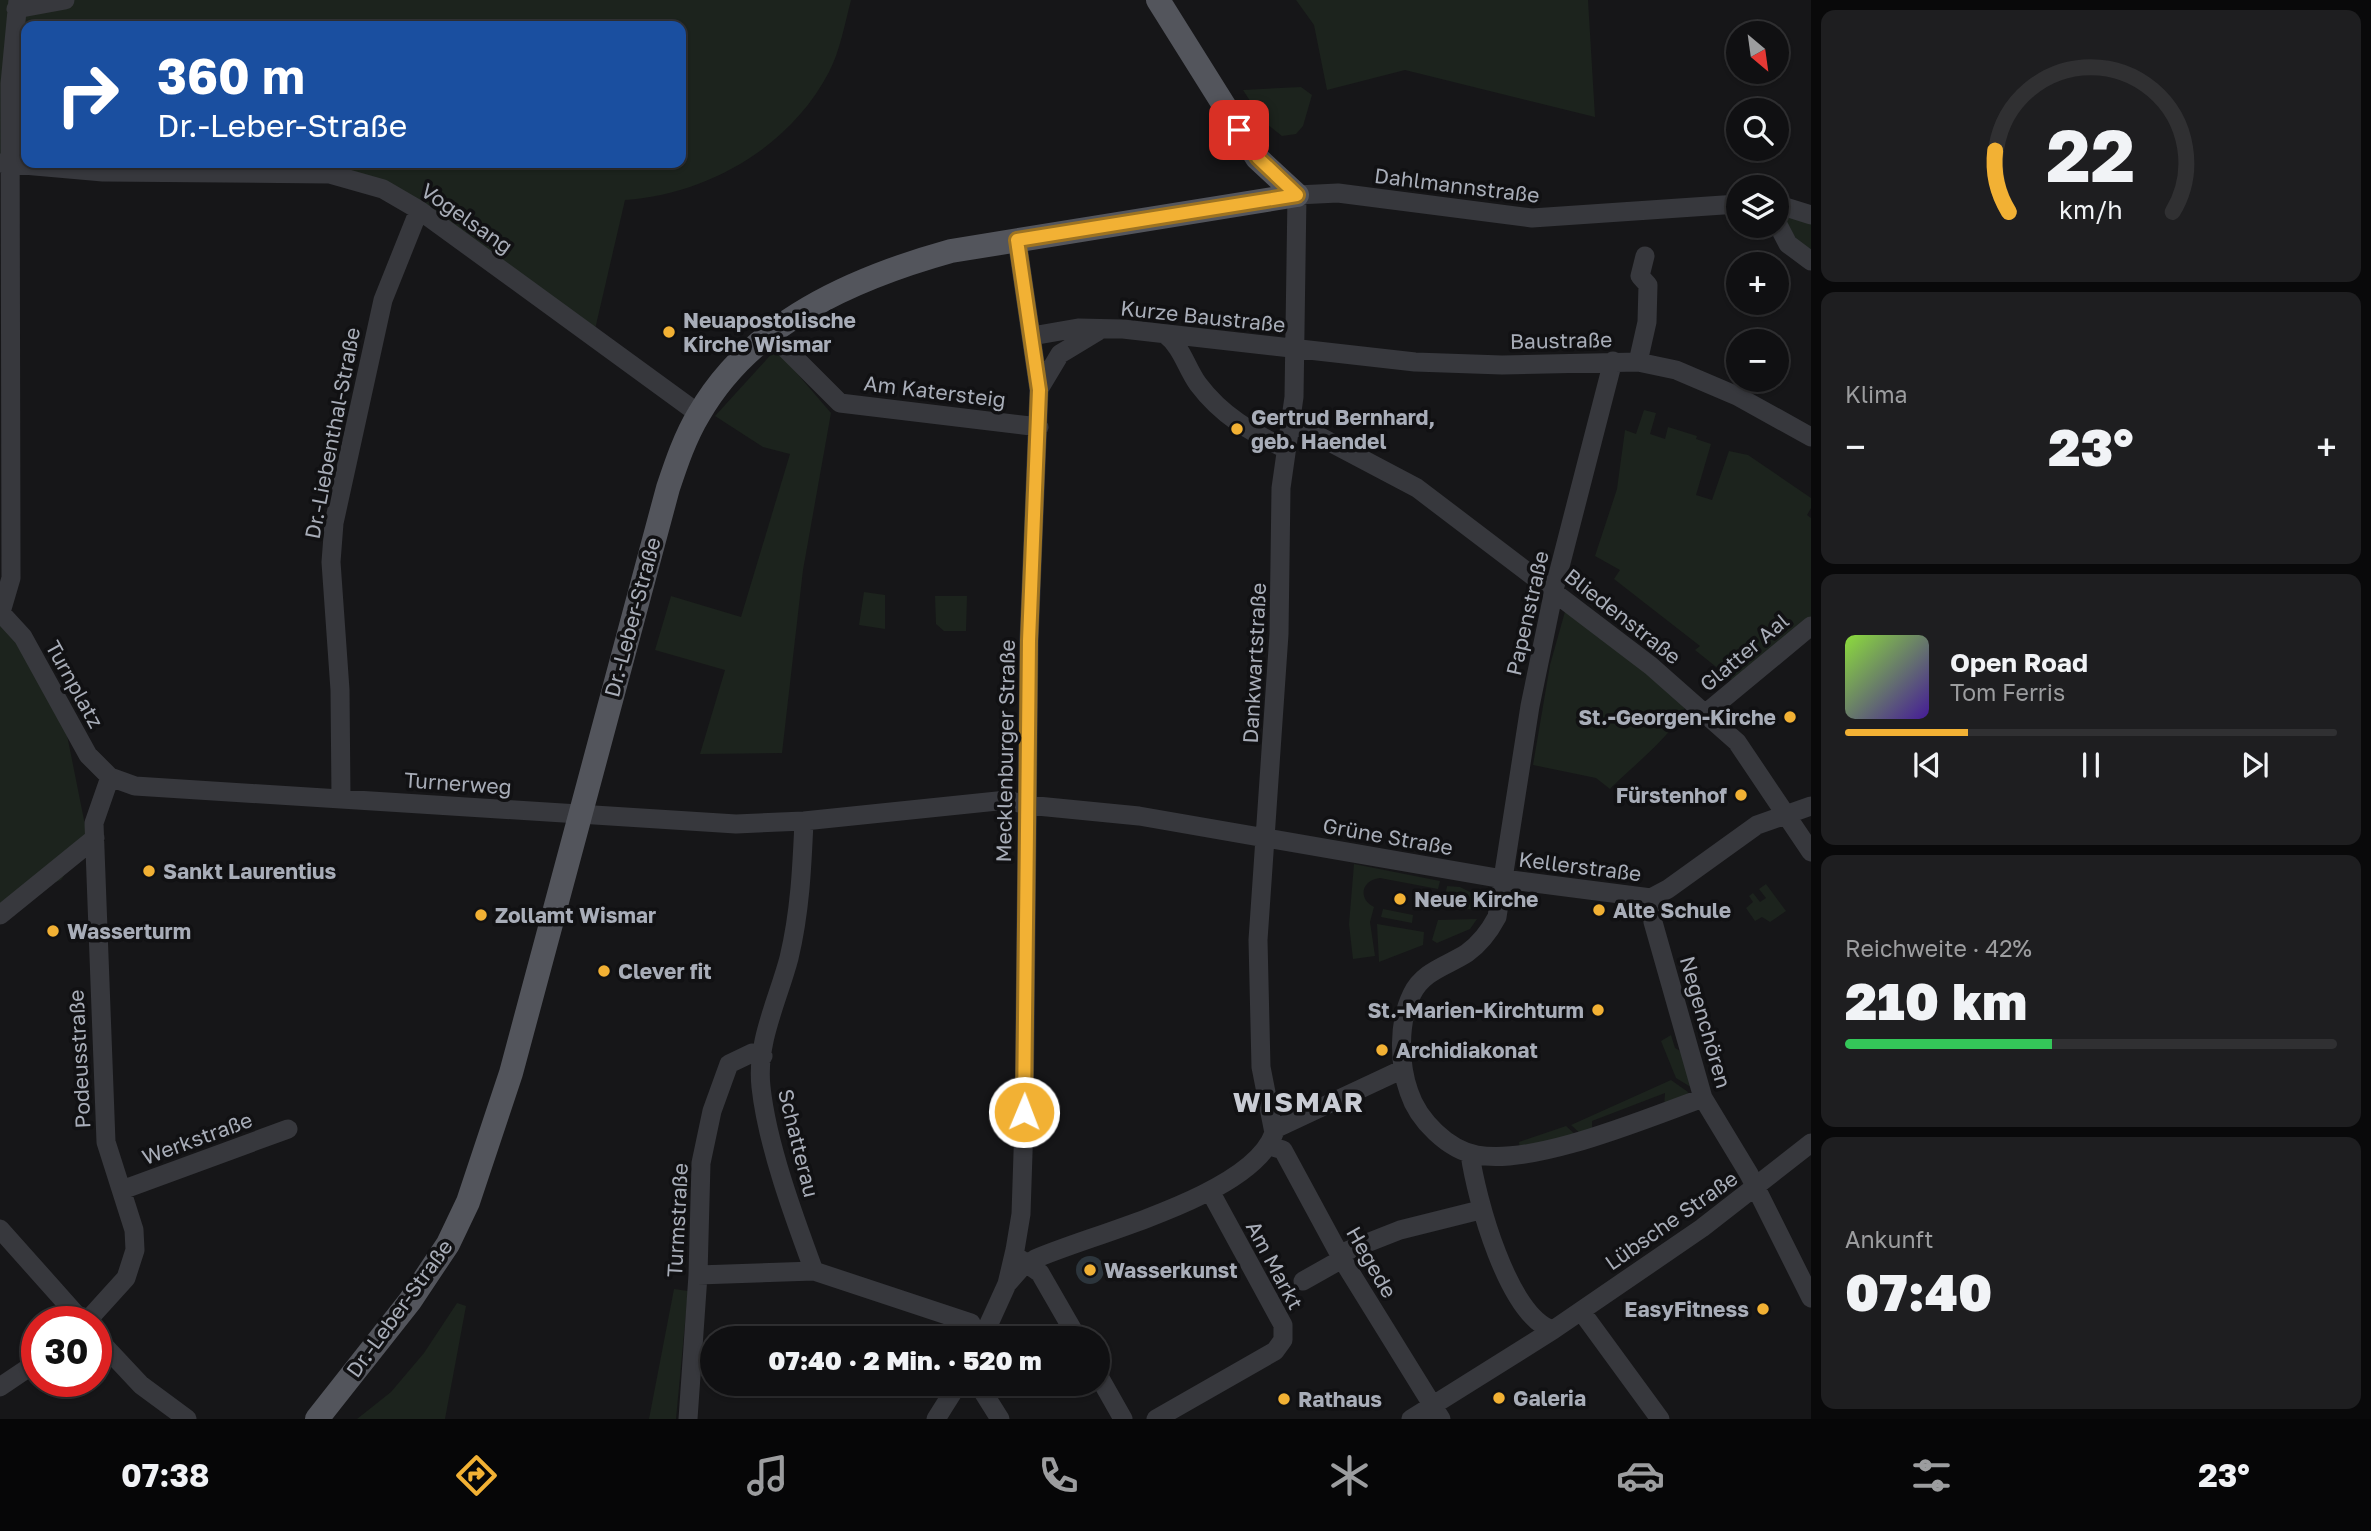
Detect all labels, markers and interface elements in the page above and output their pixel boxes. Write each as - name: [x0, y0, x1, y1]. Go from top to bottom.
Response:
- north arrow: [1726, 21, 1788, 84]
- map controls: [1726, 21, 1789, 392]
- text: 360 m: [157, 46, 305, 105]
- icon: right: [42, 49, 133, 140]
- button: search: [1726, 98, 1789, 161]
- pin: [1209, 100, 1269, 160]
- text: Dr.-Leber-Straße: [157, 106, 407, 144]
- icon: arrive: [1220, 111, 1258, 149]
- text: 22: [2047, 111, 2135, 198]
- street label: Dahlmannstraße: [1373, 162, 1541, 208]
- button: layers: [1726, 175, 1789, 238]
- street label: Vogelsang: [416, 177, 518, 259]
- text: km/h: [2059, 194, 2123, 225]
- button: +: [1726, 252, 1789, 315]
- street label: Kurze Baustraße: [1119, 294, 1287, 338]
- place label: Neuapostolische Kirche Wismar: [683, 307, 856, 357]
- marker: Neuapostolische Kirche Wismar: [661, 324, 677, 340]
- street label: Dr.-Liebenthal-Straße: [299, 325, 365, 541]
- street label: Baustraße: [1510, 326, 1612, 354]
- button: −: [1726, 329, 1789, 392]
- street label: Am Katersteig: [863, 369, 1007, 413]
- text: Klima: [1845, 380, 1908, 408]
- place label: Gertrud Bernhard, geb. Haendel: [1251, 404, 1435, 454]
- text: 23°: [2048, 415, 2134, 477]
- marker: Gertrud Bernhard, geb. Haendel: [1229, 421, 1245, 437]
- text: −: [1845, 424, 1866, 469]
- text: +: [2316, 424, 2337, 469]
- street label: Dr.-Leber-Straße: [598, 534, 666, 700]
- street label: Papenstraße: [1500, 548, 1554, 678]
- street label: Bliedenstraße: [1560, 563, 1686, 669]
- street label: Dankwartstraße: [1237, 582, 1271, 744]
- street label: Glatter Aal: [1694, 607, 1794, 697]
- street label: Turnplatz: [40, 636, 110, 732]
- street label: Mecklenburger Straße: [990, 639, 1020, 863]
- text: Open Road: [1950, 647, 2088, 678]
- text: Tom Ferris: [1950, 678, 2065, 706]
- place label: St.-Georgen-Kirche: [1578, 704, 1776, 730]
- marker: St.-Georgen-Kirche: [1782, 709, 1798, 725]
- icon: previous: [1908, 746, 1946, 784]
- icon: pause: [2072, 746, 2110, 784]
- icon: next: [2236, 746, 2274, 784]
- street label: Turnerweg: [403, 766, 513, 800]
- place label: Fürstenhof: [1616, 782, 1727, 808]
- marker: Fürstenhof: [1733, 787, 1749, 803]
- street label: Grüne Straße: [1321, 812, 1455, 860]
- street label: Kellerstraße: [1517, 846, 1643, 886]
- place label: Sankt Laurentius: [163, 858, 337, 884]
- marker: Sankt Laurentius: [141, 863, 157, 879]
- place label: Neue Kirche: [1414, 886, 1539, 912]
- marker: Neue Kirche: [1392, 891, 1408, 907]
- place label: Alte Schule: [1613, 897, 1731, 923]
- place label: Zollamt Wismar: [495, 902, 656, 928]
- marker: Alte Schule: [1591, 902, 1607, 918]
- marker: Zollamt Wismar: [473, 907, 489, 923]
- place label: Wasserturm: [67, 918, 191, 944]
- marker: Wasserturm: [45, 923, 61, 939]
- text: Reichweite · 42%: [1845, 934, 2032, 962]
- street label: Negenchören: [1675, 953, 1737, 1091]
- place label: Clever fit: [618, 958, 712, 984]
- marker: Clever fit: [596, 963, 612, 979]
- text: 210 km: [1845, 969, 2027, 1031]
- street label: Podeusstraße: [62, 989, 96, 1129]
- place label: St.-Marien-Kirchturm: [1368, 997, 1584, 1023]
- marker: St.-Marien-Kirchturm: [1590, 1002, 1606, 1018]
- place label: Archidiakonat: [1396, 1037, 1538, 1063]
- marker: Archidiakonat: [1374, 1042, 1390, 1058]
- position arrow: [987, 1075, 1061, 1149]
- district label: WISMAR: [1233, 1085, 1365, 1118]
- street label: Schatterau: [773, 1086, 825, 1200]
- street label: Werkstraße: [138, 1106, 256, 1170]
- street label: Turmstraße: [661, 1162, 693, 1278]
- street label: Lübsche Straße: [1600, 1165, 1742, 1275]
- street label: Am Markt: [1241, 1216, 1309, 1314]
- street label: Hegede: [1341, 1222, 1403, 1302]
- text: Ankunft: [1845, 1225, 1933, 1253]
- street label: Dr.-Leber-Straße: [340, 1234, 458, 1382]
- place label: Wasserkunst: [1104, 1257, 1238, 1283]
- text: 07:40: [1845, 1260, 1992, 1322]
- marker: Wasserkunst: [1082, 1262, 1098, 1278]
- place label: EasyFitness: [1624, 1296, 1749, 1322]
- marker: EasyFitness: [1755, 1301, 1771, 1317]
- speed limit sign: 30: [21, 1306, 112, 1397]
- text: 07:40 · 2 Min. · 520 m: [768, 1345, 1042, 1376]
- place label: Galeria: [1513, 1385, 1586, 1411]
- place label: Rathaus: [1298, 1386, 1382, 1412]
- marker: Galeria: [1491, 1390, 1507, 1406]
- marker: Rathaus: [1276, 1391, 1292, 1407]
- icon: directions: [452, 1451, 501, 1500]
- icon: music: [743, 1451, 792, 1500]
- icon: phone: [1034, 1451, 1083, 1500]
- icon: climate: [1325, 1451, 1374, 1500]
- icon: car: [1616, 1451, 1665, 1500]
- icon: filters: [1907, 1451, 1956, 1500]
- text: 07:38: [121, 1456, 210, 1494]
- text: 23°: [2198, 1456, 2250, 1494]

